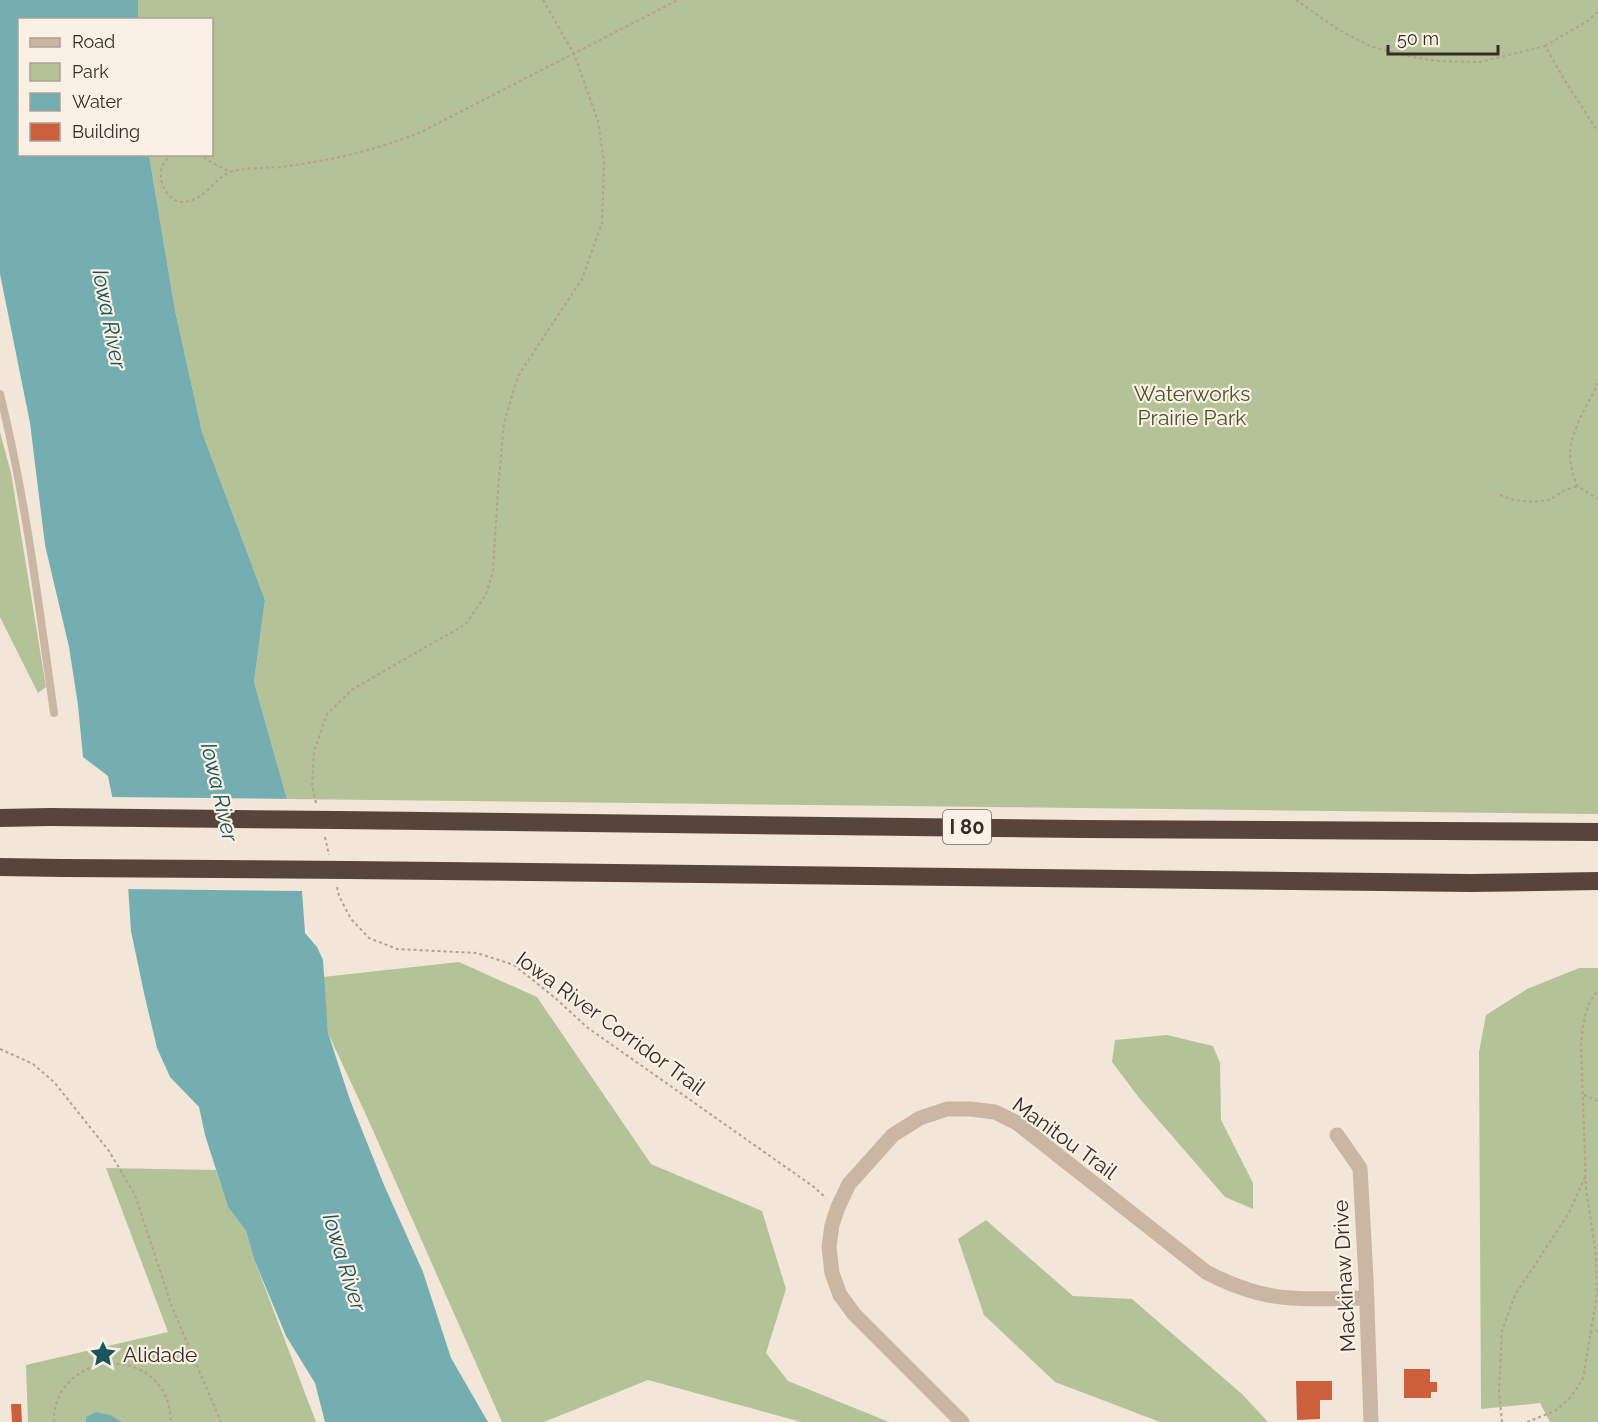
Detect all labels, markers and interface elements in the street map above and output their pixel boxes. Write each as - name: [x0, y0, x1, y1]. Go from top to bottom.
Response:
- legend: [18, 18, 213, 156]
- scale bar: [1388, 18, 1498, 56]
- text: 50 m: [1397, 28, 1439, 49]
- text: Road: [72, 31, 115, 52]
- text: Park: [72, 61, 109, 82]
- text: Water: [72, 91, 123, 112]
- text: Building: [72, 121, 140, 142]
- water label: Iowa River: [88, 267, 133, 372]
- park label: Waterworks Prairie Park: [1134, 381, 1250, 430]
- water label: Iowa River: [196, 740, 244, 845]
- road number: I 80: [943, 810, 991, 844]
- street label: Iowa River Corridor Trail: [512, 946, 711, 1100]
- street label: Manitou Trail: [1008, 1092, 1122, 1184]
- street label: Mackinaw Drive: [1328, 1199, 1360, 1353]
- water label: Iowa River: [318, 1210, 373, 1315]
- place icon: Alidade: [88, 1339, 118, 1369]
- place label: Alidade: [123, 1342, 197, 1367]

